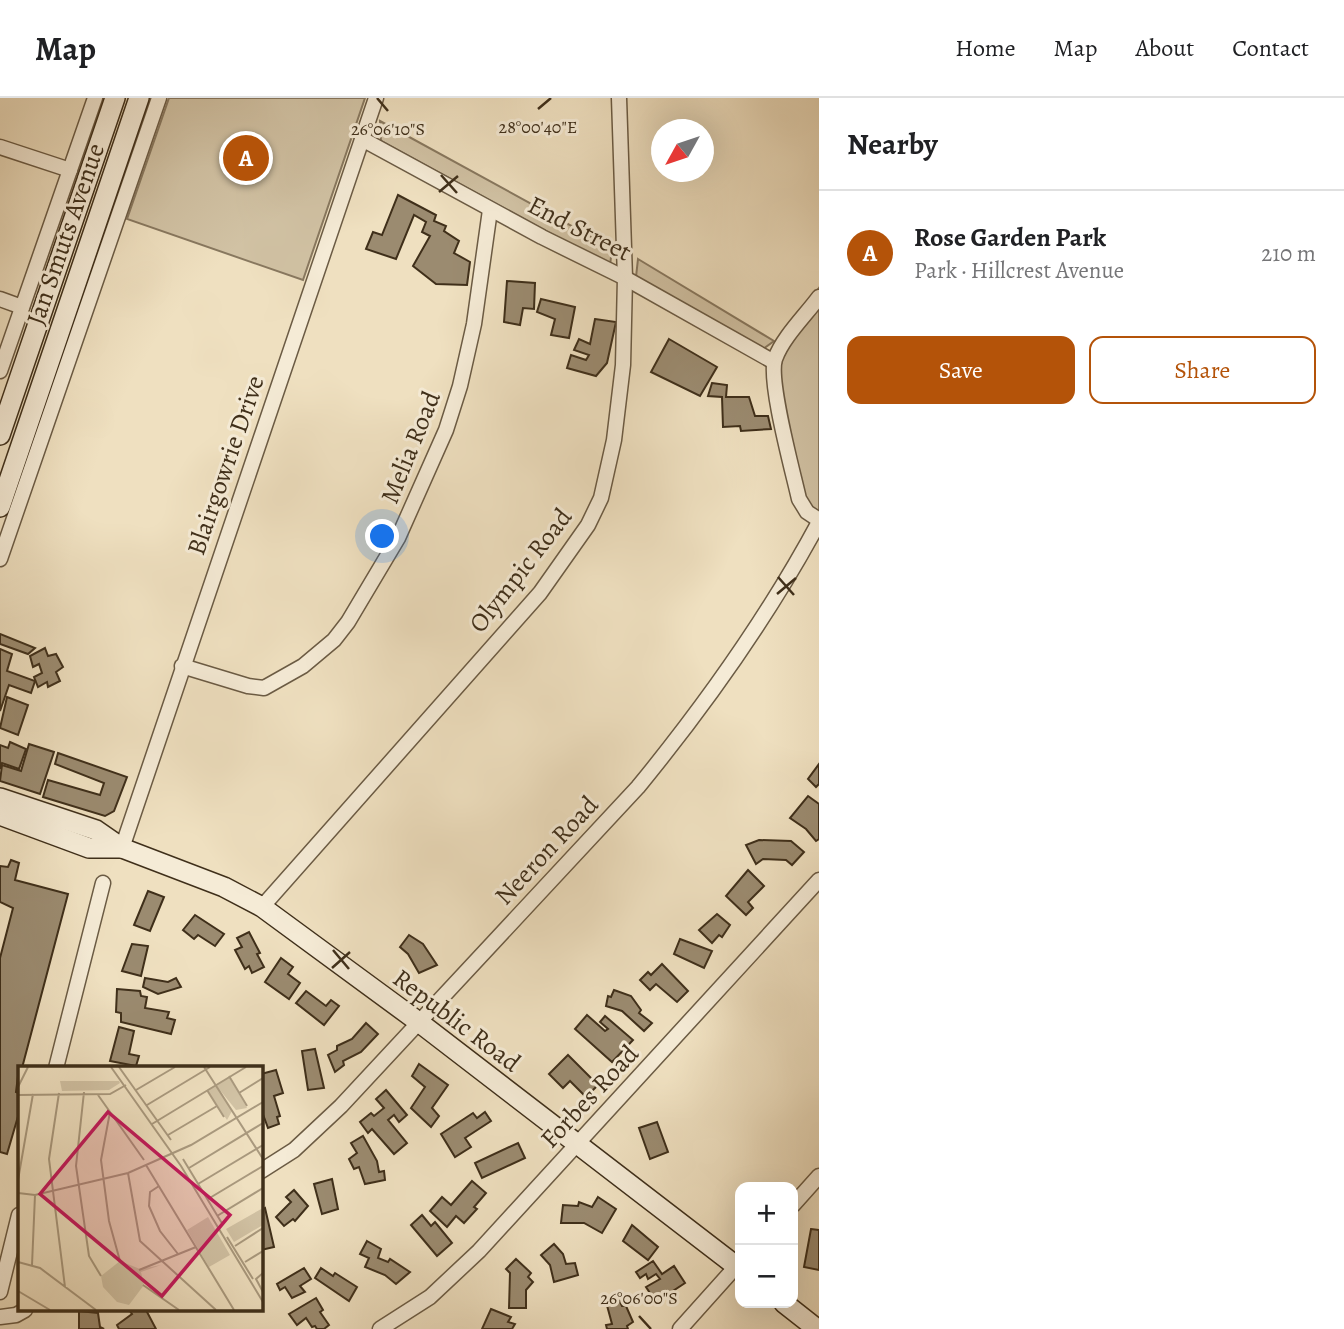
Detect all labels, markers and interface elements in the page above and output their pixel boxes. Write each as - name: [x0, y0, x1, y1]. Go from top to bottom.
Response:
- text: Map: [35, 26, 96, 71]
- text: Home: [955, 32, 1016, 64]
- text: Map: [1054, 32, 1098, 64]
- text: About: [1136, 32, 1194, 64]
- text: Contact: [1232, 32, 1309, 64]
- text: 28°00'40"E: [499, 115, 577, 139]
- text: 26°06'10"S: [351, 117, 425, 141]
- north arrow: [651, 119, 714, 182]
- text: Nearby: [847, 124, 938, 164]
- pin: A: [223, 132, 269, 184]
- street label: Jan Smuts Avenue: [18, 139, 113, 330]
- street label: End Street: [522, 187, 638, 270]
- text: Rose Garden Park: [914, 220, 1106, 255]
- text: A: [863, 238, 877, 269]
- text: 210 m: [1261, 238, 1316, 269]
- text: Park · Hillcrest Avenue: [914, 255, 1124, 286]
- button: Save: [847, 336, 1075, 404]
- button: Share: [1089, 336, 1316, 404]
- street label: Blairgowrie Drive: [178, 371, 273, 560]
- street label: Melia Road: [372, 386, 449, 509]
- street label: Olympic Road: [461, 501, 580, 640]
- your location: [365, 519, 399, 553]
- street label: Neeron Road: [487, 788, 606, 913]
- street label: Republic Road: [386, 961, 528, 1080]
- street label: Forbes Road: [532, 1037, 646, 1156]
- inset map: [18, 1066, 262, 1312]
- map controls: [735, 1182, 798, 1308]
- button: +: [735, 1182, 798, 1245]
- button: −: [735, 1245, 798, 1308]
- text: 26°06'00"S: [600, 1286, 678, 1310]

